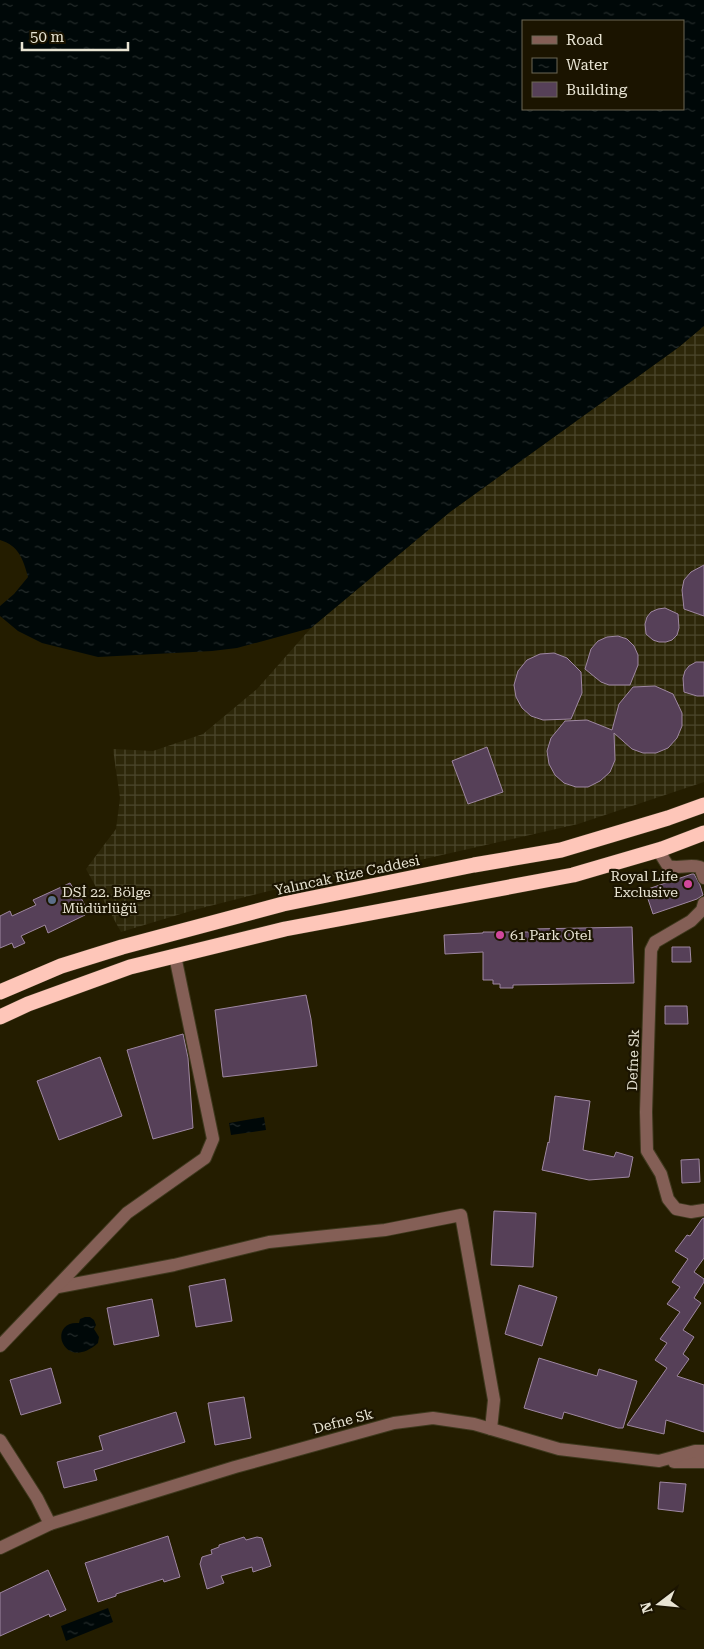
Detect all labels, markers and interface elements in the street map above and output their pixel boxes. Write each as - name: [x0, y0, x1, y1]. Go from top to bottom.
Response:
- scale bar: [22, 20, 129, 52]
- legend: [522, 20, 684, 110]
- text: 50 m: [30, 28, 65, 46]
- text: Road: [566, 31, 603, 49]
- text: Water: [566, 56, 608, 74]
- text: Building: [566, 81, 628, 99]
- street label: Yalıncak Rize Caddesi: [273, 852, 422, 898]
- place label: Royal Life Exclusive: [610, 868, 678, 900]
- marker: Royal Life Exclusive: [682, 878, 694, 890]
- place label: DSİ 22. Bölge Müdürlüğü: [62, 884, 151, 916]
- marker: DSİ 22. Bölge Müdürlüğü: [46, 894, 58, 906]
- place label: 61 Park Otel: [510, 927, 592, 943]
- marker: 61 Park Otel: [494, 929, 506, 941]
- street label: Defne Sk: [624, 1029, 642, 1091]
- street label: Defne Sk: [311, 1405, 375, 1437]
- north arrow: [634, 1579, 684, 1629]
- text: N: [637, 1600, 656, 1615]

